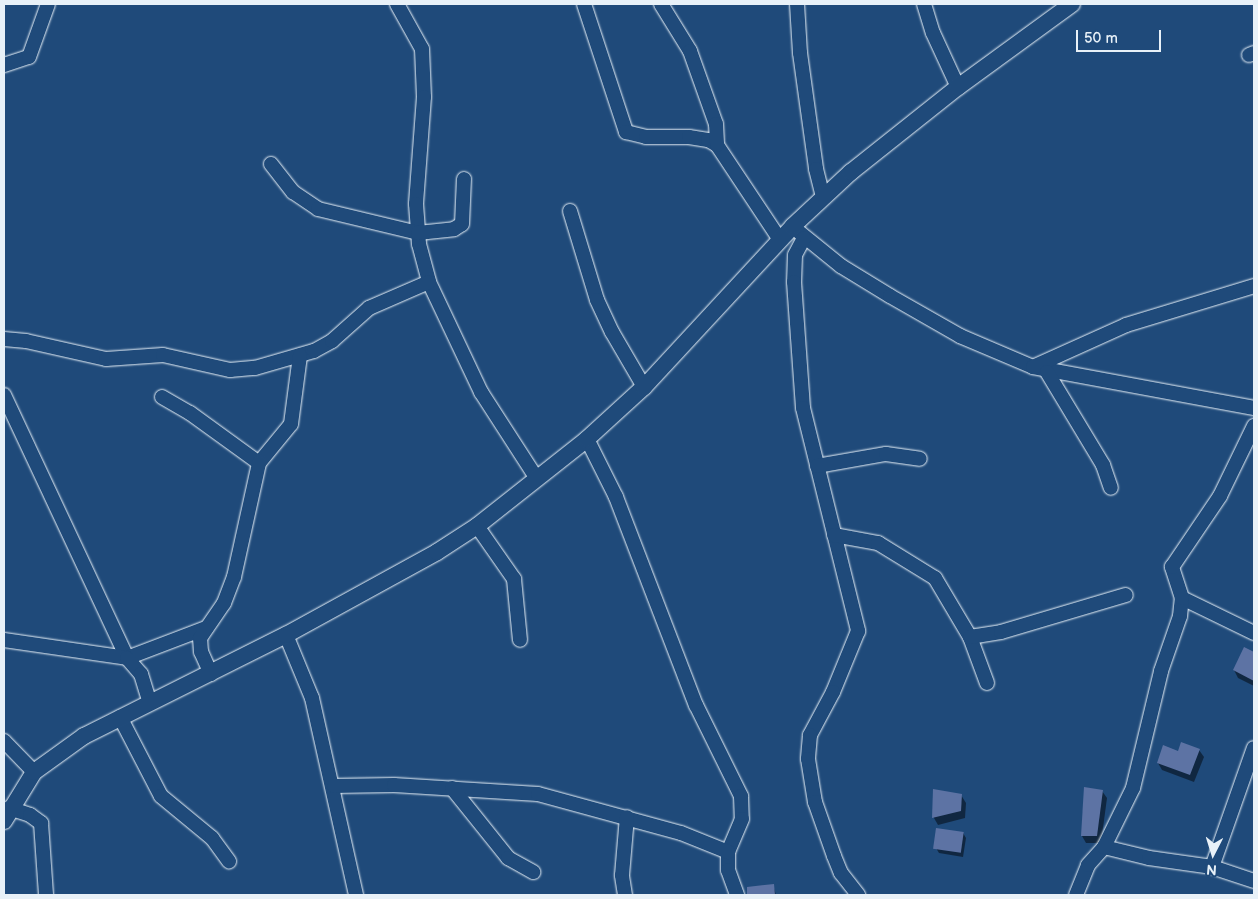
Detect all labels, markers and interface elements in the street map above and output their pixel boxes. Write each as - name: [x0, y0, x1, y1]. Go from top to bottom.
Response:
- scale bar: [1078, 20, 1163, 52]
- text: 50 m: [1084, 29, 1118, 48]
- north arrow: [1188, 829, 1238, 879]
- text: N: [1206, 861, 1218, 878]

